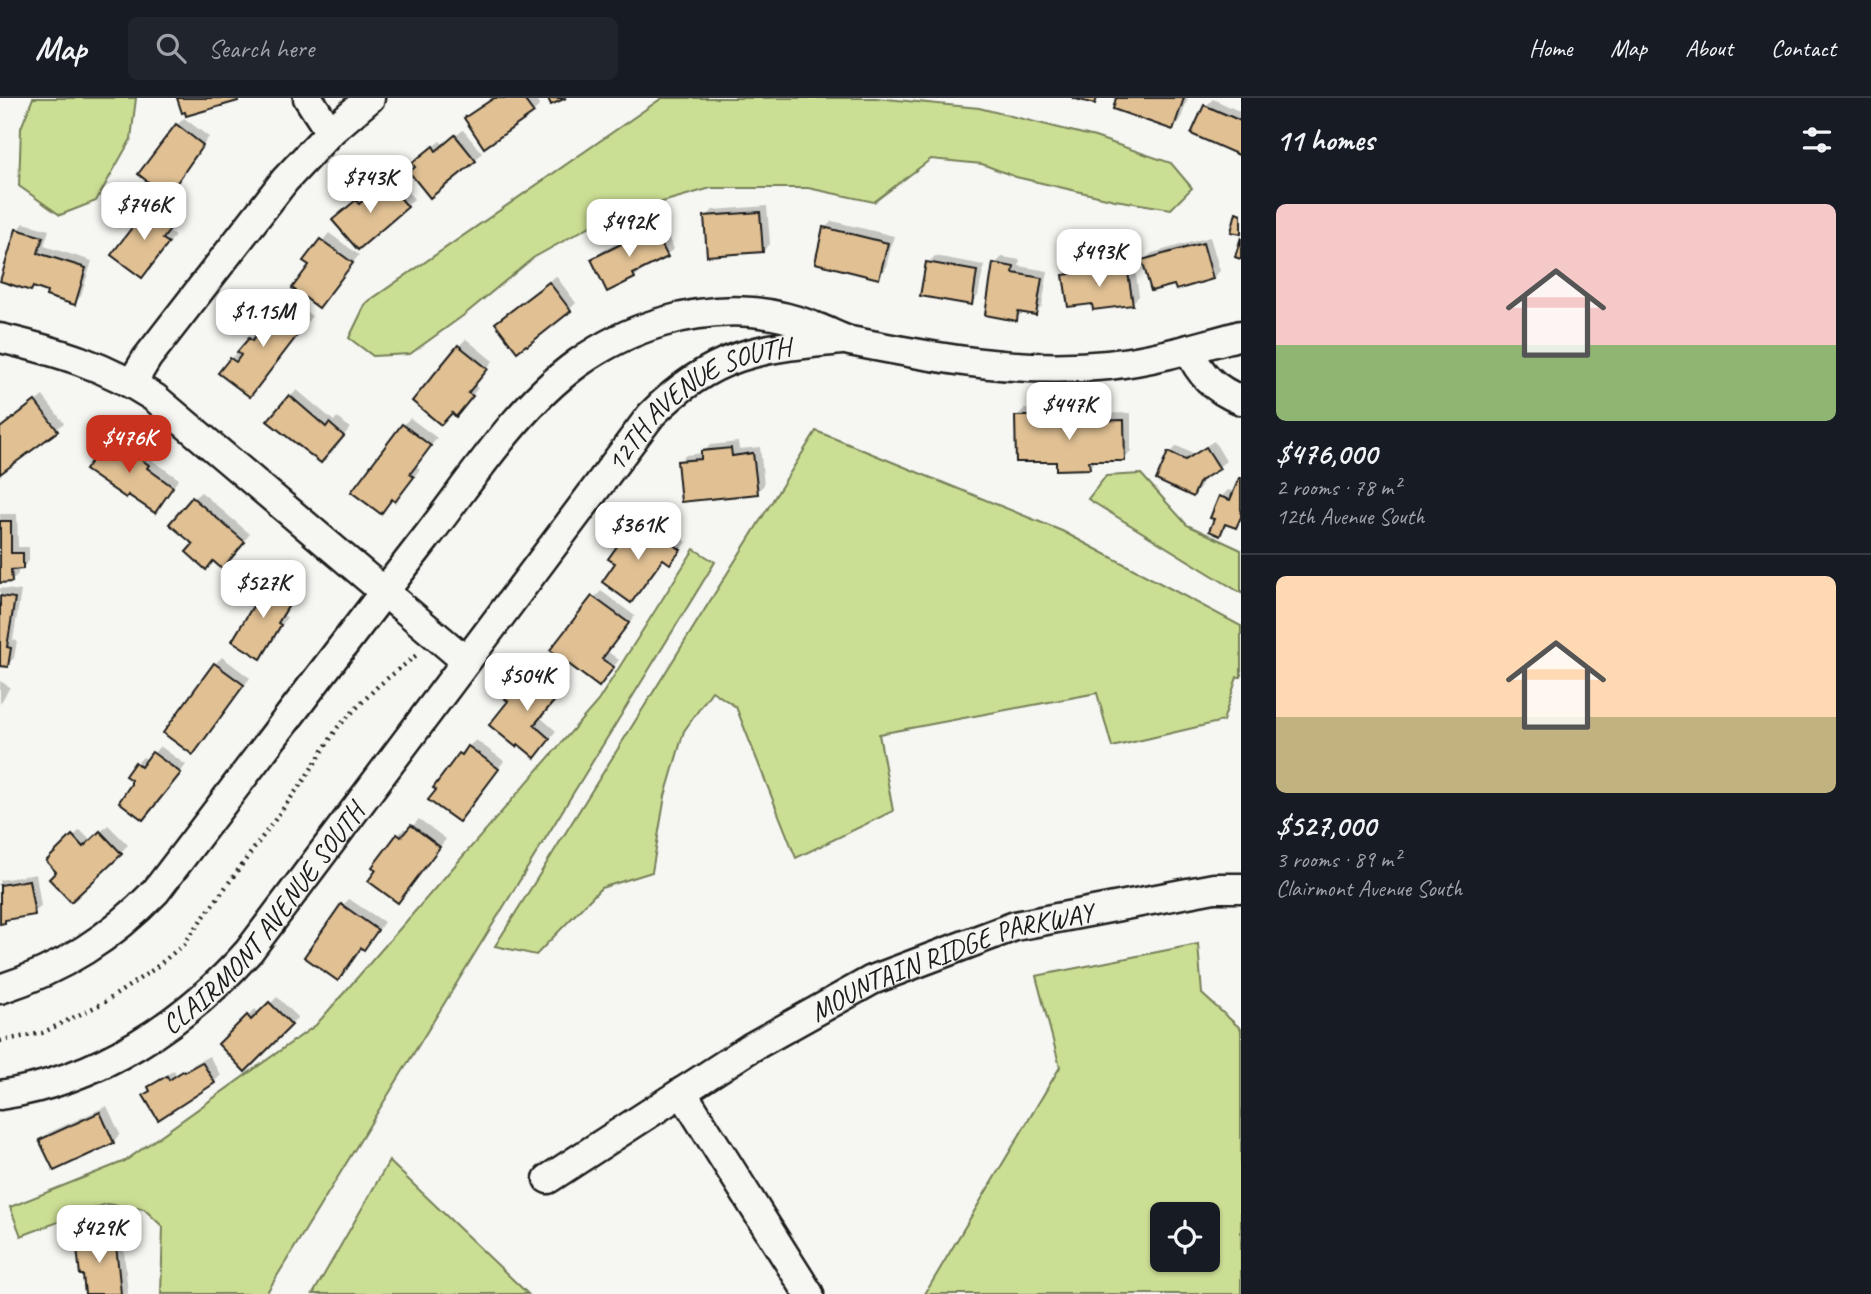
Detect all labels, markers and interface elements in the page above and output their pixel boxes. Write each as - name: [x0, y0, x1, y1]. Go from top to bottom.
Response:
- search box: [128, 17, 618, 80]
- text: Map: [35, 27, 86, 69]
- icon: search: [152, 29, 190, 67]
- text: Search here: [208, 32, 314, 65]
- text: Home: [1529, 33, 1572, 63]
- text: Map: [1610, 33, 1647, 63]
- text: About: [1685, 33, 1733, 63]
- text: Contact: [1771, 33, 1836, 63]
- text: 11 homes: [1276, 121, 1374, 159]
- icon: filters: [1798, 121, 1836, 159]
- pin: $743K: [321, 156, 419, 215]
- text: $743K: [344, 163, 397, 192]
- pin: $746K: [95, 183, 193, 242]
- text: $746K: [117, 190, 171, 219]
- pin: $492K: [580, 200, 678, 259]
- text: $492K: [603, 207, 655, 236]
- pin: $493K: [1050, 230, 1148, 289]
- text: $493K: [1073, 237, 1125, 266]
- icon: home: [1493, 250, 1619, 376]
- pin: $1.15M: [206, 289, 320, 349]
- text: $1.15M: [232, 297, 294, 326]
- street label: 12TH AVENUE SOUTH: [598, 328, 797, 478]
- pin: $447K: [1020, 382, 1118, 442]
- text: $447K: [1043, 390, 1096, 419]
- pin: $476K: [80, 416, 178, 475]
- text: $476K: [102, 423, 156, 452]
- text: $476,000: [1276, 435, 1377, 473]
- text: 2 rooms · 78 m²: [1276, 473, 1400, 502]
- text: 12th Avenue South: [1276, 502, 1425, 531]
- pin: $361K: [589, 503, 687, 562]
- text: $361K: [611, 510, 665, 539]
- pin: $527K: [214, 560, 312, 620]
- text: $527K: [237, 568, 289, 597]
- icon: home: [1493, 622, 1619, 748]
- pin: $504K: [478, 654, 576, 713]
- text: $504K: [501, 661, 553, 690]
- street label: CLAIRMONT AVENUE SOUTH: [155, 793, 374, 1042]
- text: $527,000: [1276, 807, 1376, 845]
- text: 3 rooms · 89 m²: [1276, 845, 1400, 874]
- text: Clairmont Avenue South: [1276, 874, 1462, 903]
- street label: MOUNTAIN RIDGE PARKWAY: [804, 894, 1100, 1029]
- map controls: [1150, 1202, 1220, 1272]
- button: locate: [1150, 1202, 1220, 1272]
- pin: $429K: [50, 1206, 148, 1265]
- text: $429K: [73, 1213, 125, 1242]

